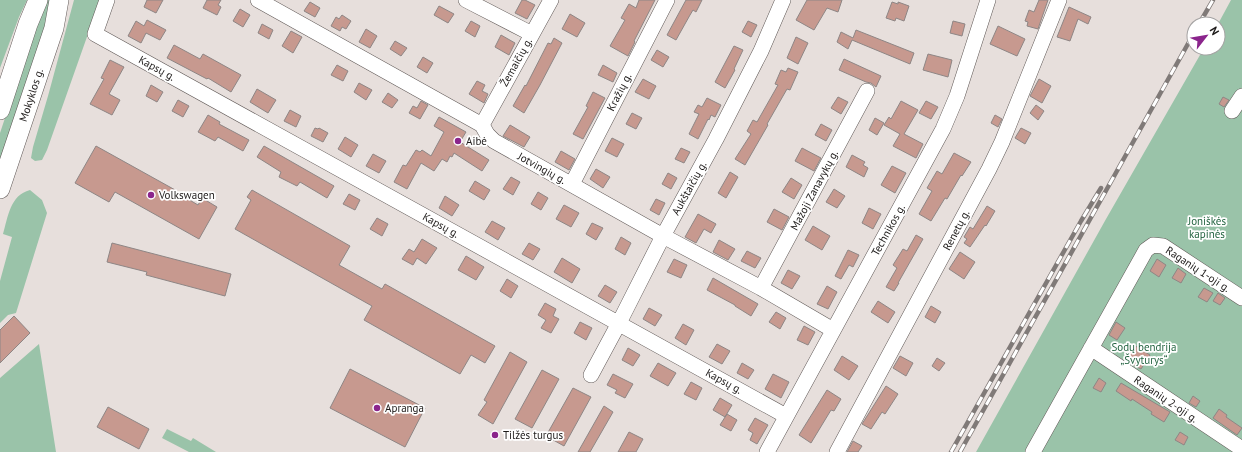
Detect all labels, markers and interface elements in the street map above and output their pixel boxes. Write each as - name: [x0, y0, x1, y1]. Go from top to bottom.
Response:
- north arrow: [1186, 16, 1226, 56]
- text: N: [1207, 24, 1222, 38]
- street label: Žemaičių g.: [497, 35, 535, 89]
- street label: Kapsų g.: [136, 52, 178, 84]
- street label: Mokyklos g.: [16, 67, 46, 123]
- street label: Kražių g.: [604, 71, 634, 113]
- place label: Aibė: [466, 134, 487, 148]
- marker: Aibė: [453, 136, 463, 146]
- street label: Mažoji Zanavykų g.: [787, 147, 841, 233]
- street label: Jotvingių g.: [515, 149, 569, 187]
- street label: Aukštaičių g.: [668, 159, 710, 217]
- place label: Volkswagen: [158, 188, 215, 202]
- marker: Volkswagen: [146, 190, 156, 200]
- street label: Technikos g.: [868, 202, 908, 258]
- street label: Renetų g.: [939, 207, 973, 253]
- street label: Kapsų g.: [420, 209, 462, 241]
- park label: Joniškės kapinės: [1187, 214, 1226, 241]
- street label: Raganių 1-oji g.: [1163, 243, 1233, 295]
- park label: Sodų bendrija „Švyturys“: [1111, 340, 1177, 367]
- street label: Kapsų g.: [703, 365, 745, 397]
- street label: Raganių 2-oji g.: [1131, 372, 1201, 426]
- place label: Apranga: [385, 401, 424, 415]
- marker: Apranga: [372, 403, 382, 413]
- place label: Tilžės turgus: [503, 428, 563, 442]
- marker: Tilžės turgus: [490, 430, 500, 440]

